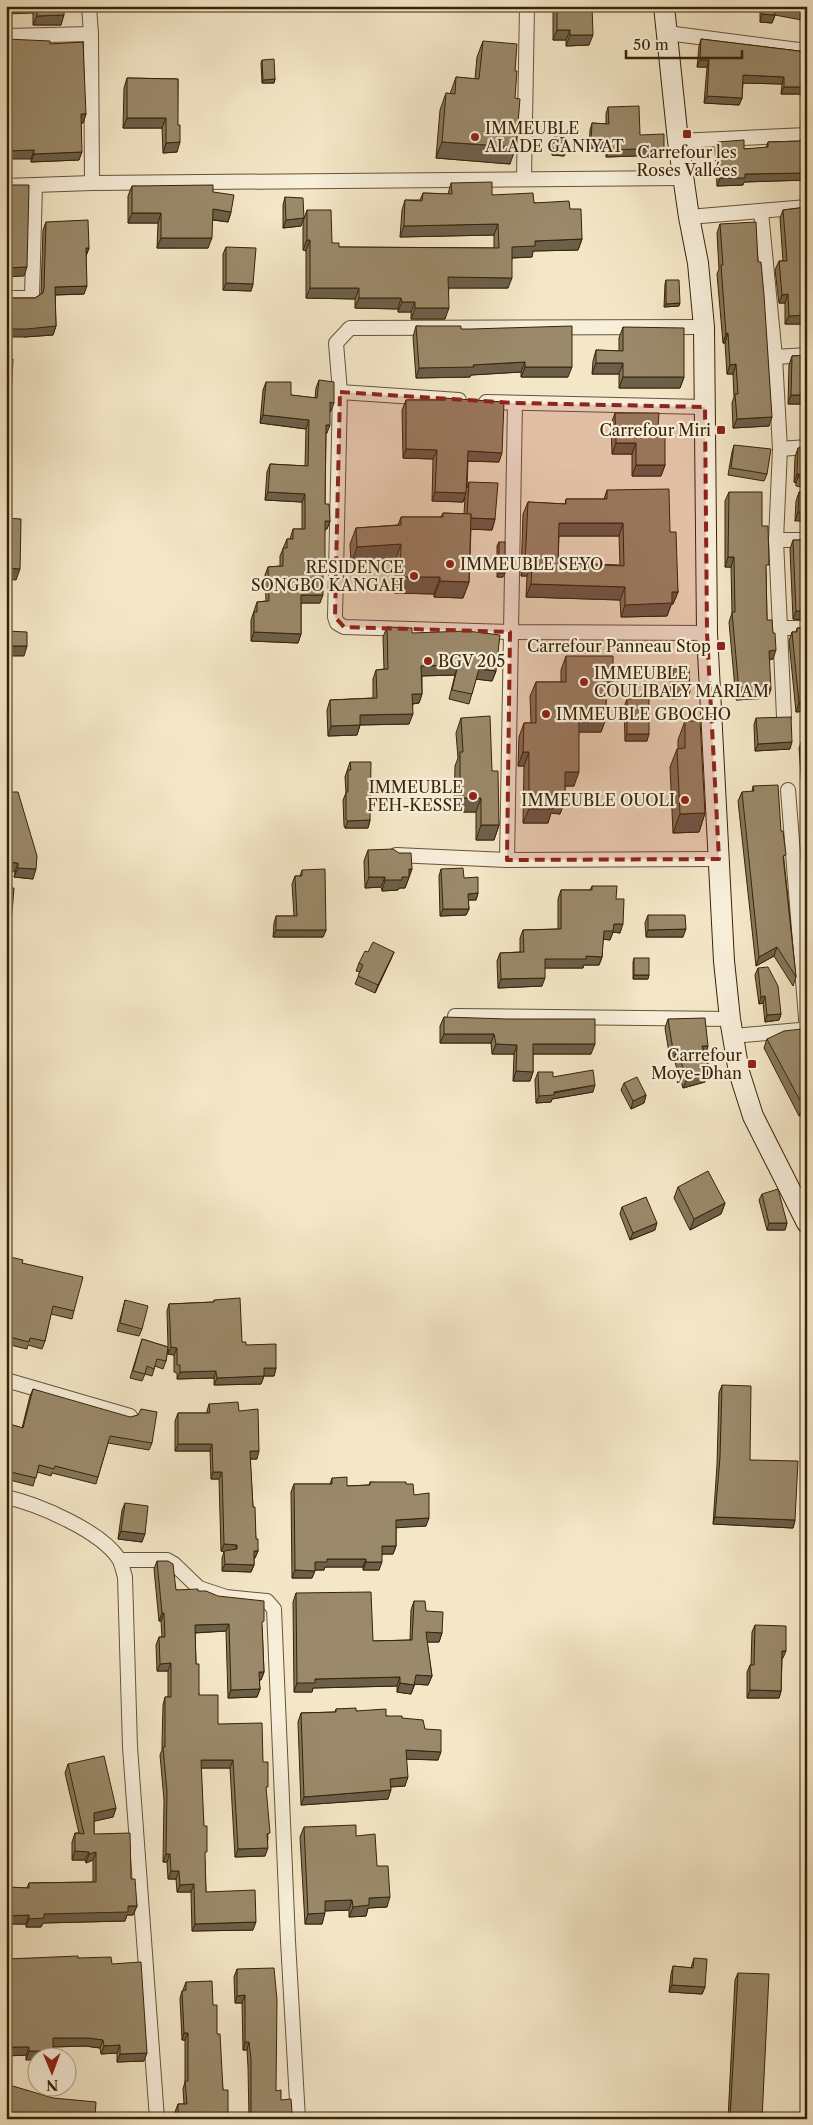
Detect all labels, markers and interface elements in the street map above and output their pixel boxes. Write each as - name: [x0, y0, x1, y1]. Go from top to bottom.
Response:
- scale bar: [626, 28, 742, 60]
- text: 50 m: [633, 35, 669, 54]
- place label: IMMEUBLE ALADE GANIYAT: [484, 118, 624, 156]
- marker: Carrefour les Roses Vallées: [681, 128, 693, 140]
- marker: IMMEUBLE ALADE GANIYAT: [469, 131, 481, 143]
- place label: Carrefour les Roses Vallées: [637, 142, 737, 180]
- place label: Carrefour Miri: [599, 420, 711, 440]
- marker: Carrefour Miri: [715, 424, 727, 436]
- place label: IMMEUBLE SEYO: [460, 554, 603, 574]
- place label: RESIDENCE SONGBO KANGAH: [251, 557, 404, 595]
- marker: IMMEUBLE SEYO: [444, 558, 456, 570]
- marker: RESIDENCE SONGBO KANGAH: [408, 570, 420, 582]
- place label: Carrefour Panneau Stop: [527, 636, 711, 656]
- marker: Carrefour Panneau Stop: [715, 640, 727, 652]
- place label: BGV 205: [438, 651, 505, 671]
- marker: BGV 205: [422, 655, 434, 667]
- place label: IMMEUBLE COULIBALY MARIAM: [594, 663, 769, 701]
- marker: IMMEUBLE COULIBALY MARIAM: [578, 676, 590, 688]
- place label: IMMEUBLE GBOCHO: [556, 704, 731, 724]
- marker: IMMEUBLE GBOCHO: [540, 708, 552, 720]
- place label: IMMEUBLE FEH-KESSE: [367, 777, 463, 815]
- marker: IMMEUBLE FEH-KESSE: [467, 790, 479, 802]
- place label: IMMEUBLE OUOLI: [521, 790, 675, 810]
- marker: IMMEUBLE OUOLI: [679, 794, 691, 806]
- place label: Carrefour Moye-Dhan: [651, 1045, 742, 1083]
- marker: Carrefour Moye-Dhan: [746, 1058, 758, 1070]
- north arrow: [28, 2048, 78, 2098]
- text: N: [46, 2076, 58, 2094]

